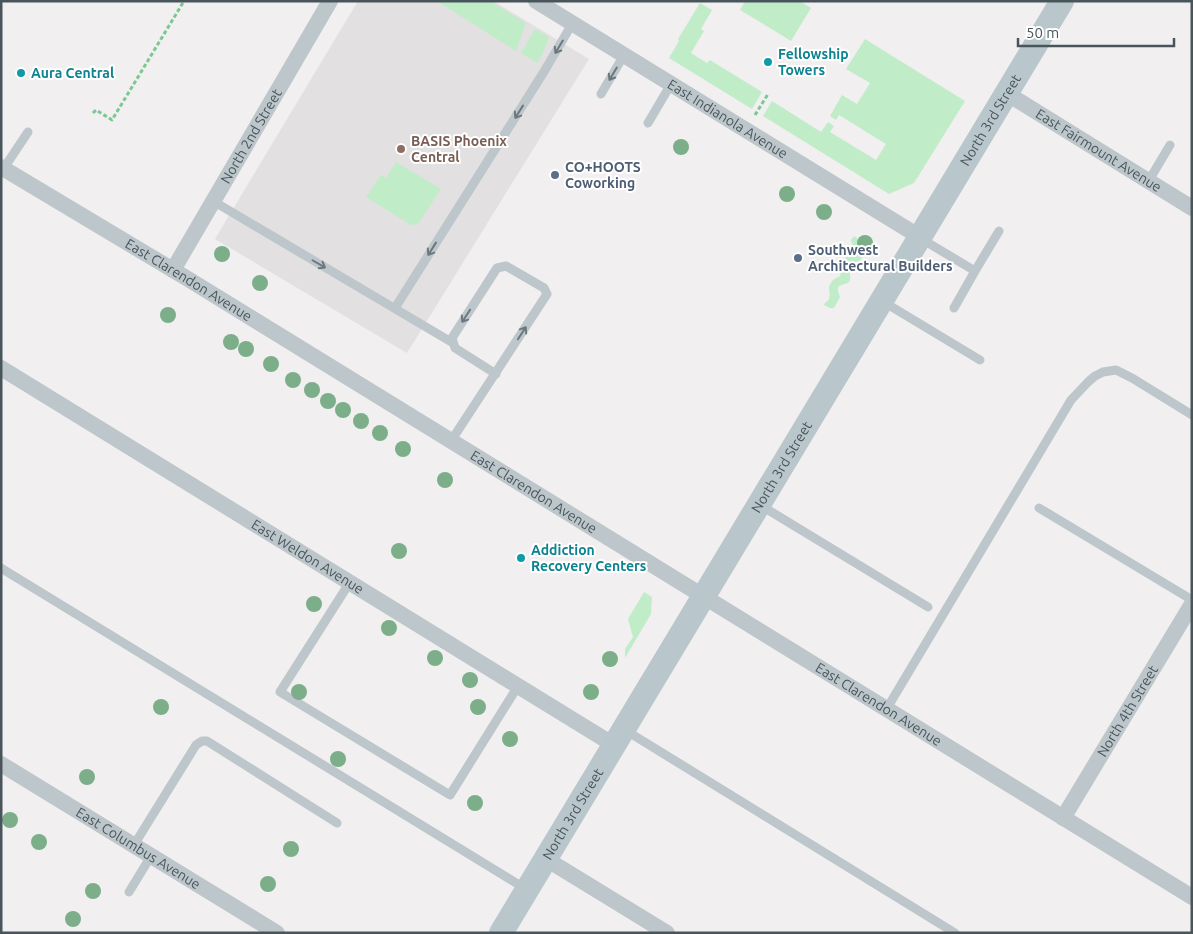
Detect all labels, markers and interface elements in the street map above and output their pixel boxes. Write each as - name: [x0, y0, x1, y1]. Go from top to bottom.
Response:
- scale bar: [1018, 15, 1174, 47]
- text: 50 m: [1026, 24, 1059, 41]
- one-way arrow: [553, 40, 563, 54]
- place label: Fellowship Towers: [778, 46, 849, 78]
- marker: Fellowship Towers: [762, 56, 774, 68]
- place label: Aura Central: [31, 65, 114, 81]
- marker: Aura Central: [15, 67, 27, 79]
- one-way arrow: [607, 67, 617, 81]
- street label: North 3rd Street: [957, 71, 1024, 169]
- street label: East Indianola Avenue: [665, 76, 791, 162]
- street label: North 2nd Street: [217, 86, 285, 186]
- one-way arrow: [513, 104, 523, 118]
- street label: East Fairmount Avenue: [1033, 105, 1165, 195]
- place label: BASIS Phoenix Central: [411, 133, 507, 165]
- marker: BASIS Phoenix Central: [395, 143, 407, 155]
- place label: CO+HOOTS Coworking: [565, 159, 641, 191]
- marker: CO+HOOTS Coworking: [549, 169, 561, 181]
- street label: East Clarendon Avenue: [122, 235, 255, 324]
- one-way arrow: [427, 242, 437, 256]
- place label: Southwest Architectural Builders: [808, 242, 953, 274]
- marker: Southwest Architectural Builders: [792, 252, 804, 264]
- one-way arrow: [312, 259, 326, 269]
- one-way arrow: [461, 309, 471, 323]
- one-way arrow: [517, 326, 527, 340]
- street label: North 3rd Street: [748, 418, 815, 516]
- street label: East Clarendon Avenue: [468, 447, 600, 537]
- street label: East Weldon Avenue: [249, 516, 367, 597]
- place label: Addiction Recovery Centers: [531, 542, 647, 574]
- marker: Addiction Recovery Centers: [515, 552, 527, 564]
- street label: East Clarendon Avenue: [813, 659, 945, 749]
- street label: North 4th Street: [1094, 662, 1161, 760]
- street label: North 3rd Street: [539, 765, 607, 863]
- street label: East Columbus Avenue: [73, 804, 204, 892]

